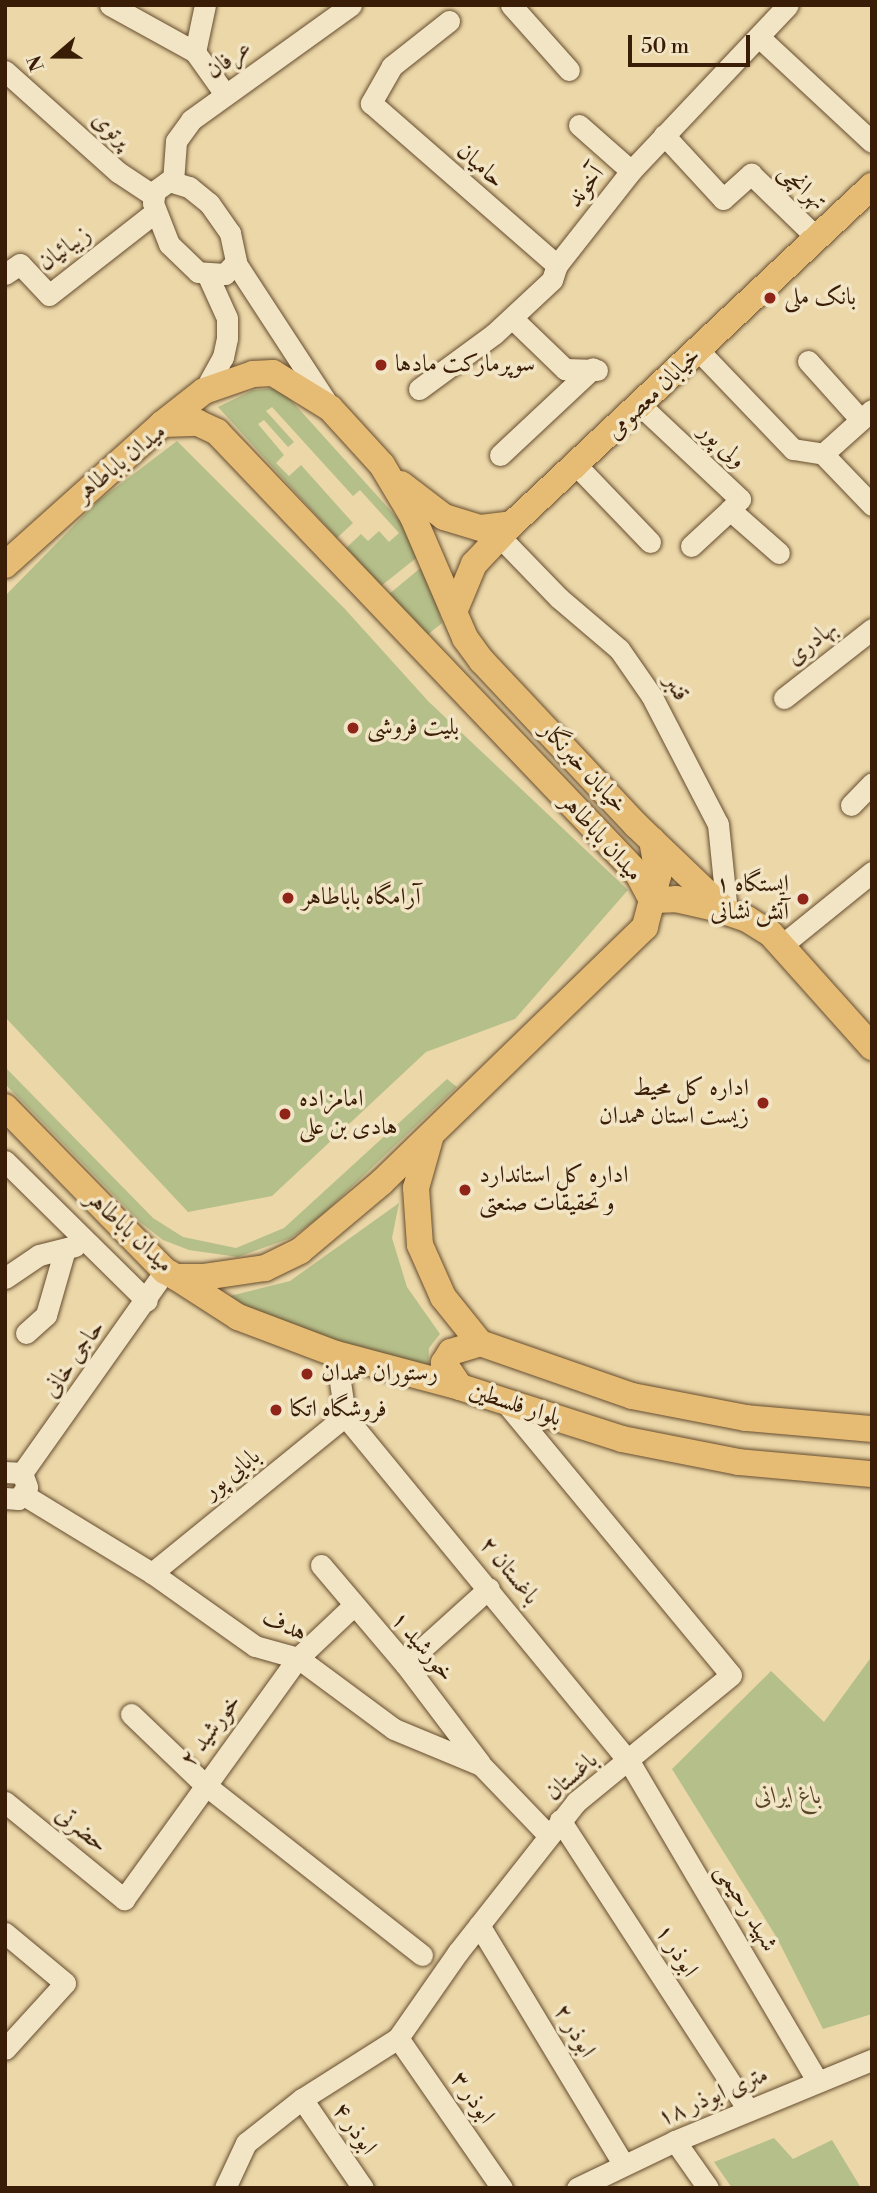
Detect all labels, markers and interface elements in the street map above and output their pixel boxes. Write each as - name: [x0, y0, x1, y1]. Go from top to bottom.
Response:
- north arrow: [21, 21, 91, 91]
- scale bar: [632, 21, 754, 65]
- street label: عرفان: [201, 34, 257, 86]
- text: 50 m: [641, 34, 689, 60]
- text: N: [22, 52, 50, 74]
- street label: پرتوی: [86, 105, 136, 155]
- street label: حامیان: [450, 137, 510, 195]
- street label: تهرانچی: [772, 157, 832, 217]
- street label: آخوند: [561, 160, 611, 214]
- street label: زیبائیان: [33, 220, 97, 278]
- place label: بانک ملی: [784, 284, 856, 312]
- marker: بانک ملی: [762, 290, 778, 306]
- street label: خیابان معصومی: [601, 342, 707, 446]
- place label: سوپرمارکت مادها: [395, 351, 535, 379]
- marker: سوپرمارکت مادها: [373, 357, 389, 373]
- street label: ولی پور: [692, 417, 752, 475]
- street label: میدان باباطاهر: [70, 418, 172, 508]
- street label: بهادری: [781, 614, 843, 672]
- street label: قنبر: [657, 669, 695, 707]
- place label: بلیت فروشی: [367, 714, 459, 742]
- street label: خیابان خبرنگار: [533, 716, 633, 820]
- marker: بلیت فروشی: [345, 720, 361, 736]
- street label: میدان باباطاهر: [554, 788, 648, 888]
- place label: ایستگاه ۱ آتش نشانی: [710, 871, 789, 927]
- place label: آرامگاه باباطاهر: [302, 884, 421, 912]
- marker: آرامگاه باباطاهر: [280, 890, 296, 906]
- marker: ایستگاه ۱ آتش نشانی: [795, 891, 811, 907]
- place label: اداره کل محیط زیست استان همدان: [599, 1075, 749, 1131]
- place label: امامزاده هادی بن علی: [299, 1086, 398, 1142]
- marker: اداره کل محیط زیست استان همدان: [755, 1095, 771, 1111]
- marker: امامزاده هادی بن علی: [277, 1106, 293, 1122]
- place label: اداره کل استاندارد و تحقیقات صنعتی: [479, 1162, 628, 1218]
- marker: اداره کل استاندارد و تحقیقات صنعتی: [457, 1182, 473, 1198]
- street label: میدان باباطاهر: [79, 1184, 179, 1280]
- street label: حاجی خانی: [37, 1314, 111, 1404]
- place label: رستوران همدان: [321, 1360, 438, 1388]
- marker: رستوران همدان: [299, 1366, 315, 1382]
- street label: بلوار فلسطین: [465, 1377, 565, 1433]
- place label: فروشگاه اتکا: [290, 1396, 386, 1424]
- marker: فروشگاه اتکا: [268, 1402, 284, 1418]
- street label: بابایی پور: [198, 1442, 266, 1506]
- street label: باغستان ۲: [473, 1531, 545, 1611]
- street label: هدف: [257, 1604, 311, 1648]
- street label: خورشید ۱: [384, 1606, 460, 1688]
- street label: خورشید ۲: [174, 1689, 248, 1773]
- street label: باغستان: [540, 1746, 604, 1808]
- park label: باغ ایرانی: [754, 1783, 822, 1811]
- street label: حضرتی: [49, 1800, 113, 1860]
- street label: شهید رحیمی: [708, 1859, 784, 1957]
- street label: ابوذر ۱: [648, 1919, 704, 1983]
- street label: ابوذر ۲: [547, 1999, 601, 2063]
- street label: ۱۸ متری ابوذر: [653, 2061, 773, 2133]
- street label: ابوذر ۳: [444, 2066, 500, 2130]
- street label: ابوذر ۴: [326, 2097, 382, 2161]

